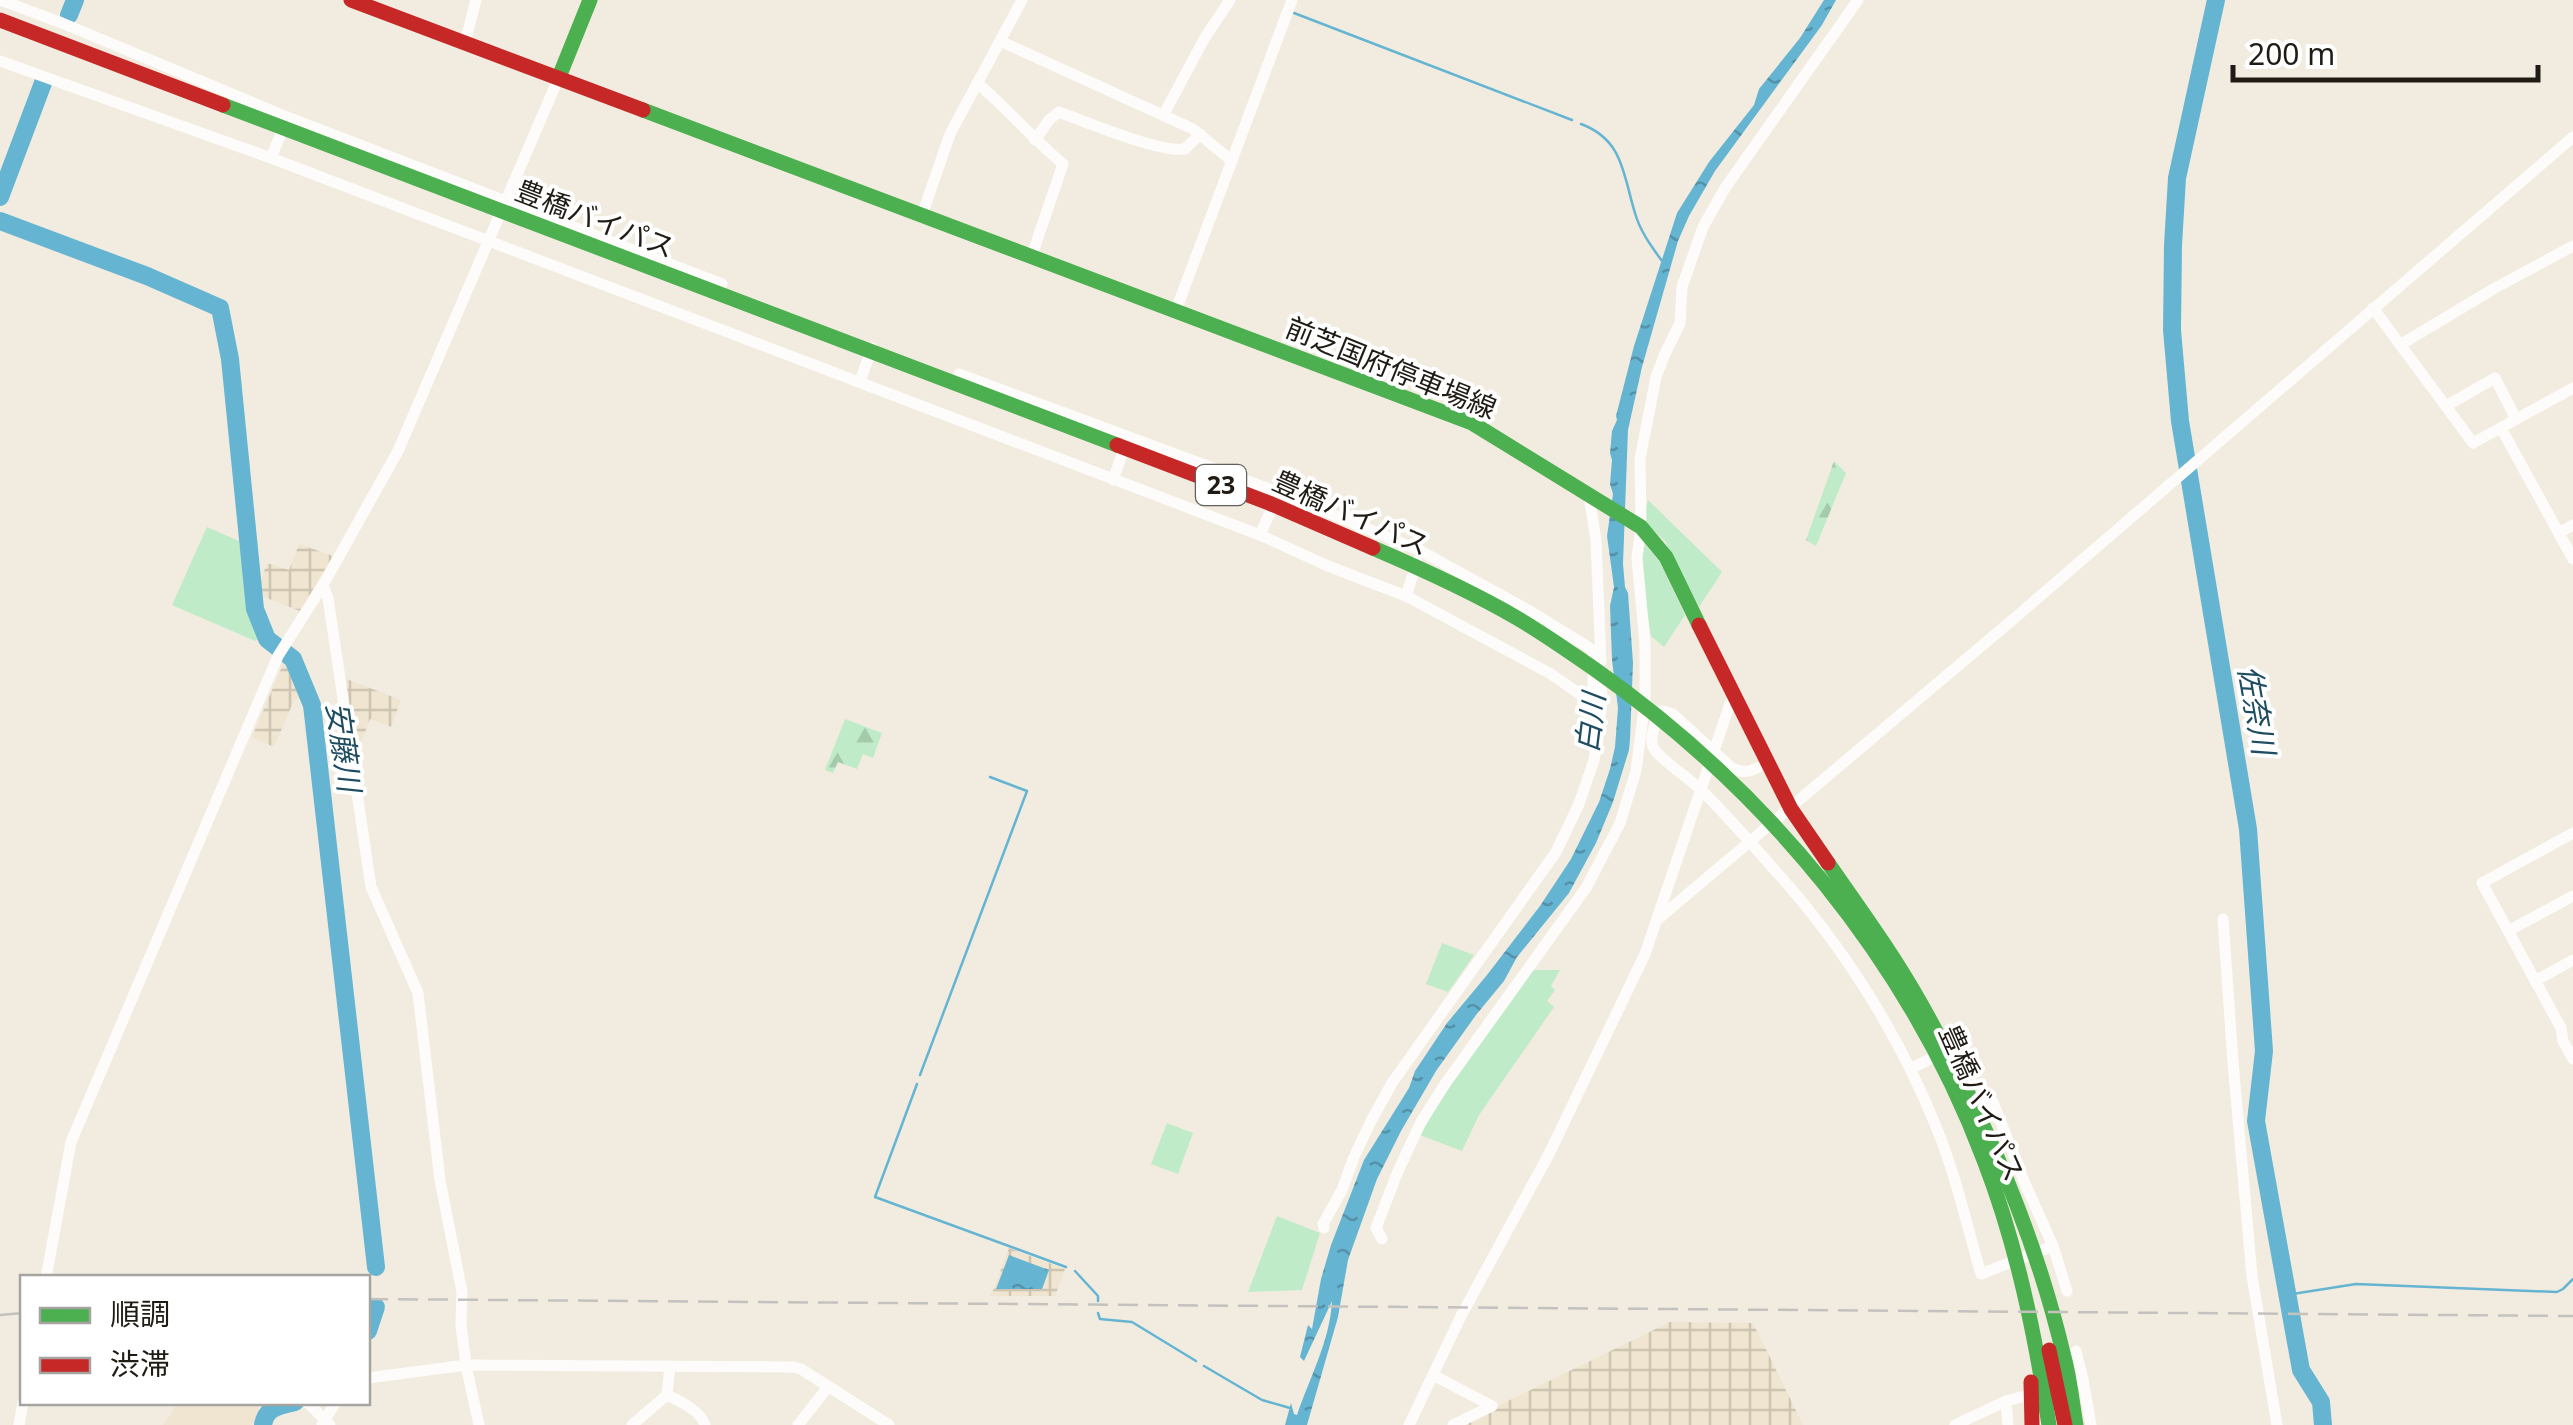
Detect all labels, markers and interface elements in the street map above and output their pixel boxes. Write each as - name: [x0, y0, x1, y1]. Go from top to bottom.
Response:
- scale bar: [2233, 20, 2538, 82]
- text: 200 m: [2248, 33, 2335, 74]
- street label: 豊橋バイパス: [510, 170, 680, 266]
- street label: 前芝国府停車場線: [1280, 307, 1502, 427]
- street label: 豊橋バイパス: [1267, 461, 1436, 563]
- road number: 23: [1196, 465, 1246, 505]
- water label: 佐奈川: [2229, 662, 2286, 761]
- water label: 白川: [1566, 688, 1614, 755]
- water label: 安藤川: [318, 699, 371, 797]
- street label: 豊橋バイパス: [1932, 1018, 2034, 1187]
- legend: [20, 1275, 370, 1405]
- text: 順調: [110, 1293, 170, 1334]
- text: 渋滞: [110, 1343, 170, 1384]

